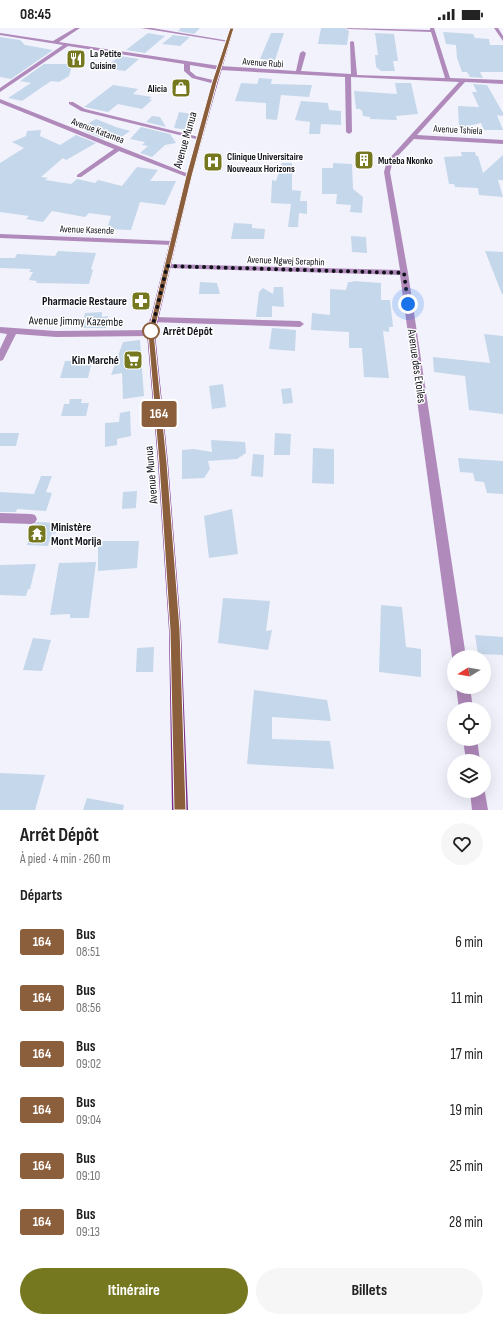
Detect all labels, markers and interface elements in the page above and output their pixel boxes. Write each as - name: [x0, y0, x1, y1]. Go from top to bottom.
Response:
- text: 08:45: [20, 5, 51, 24]
- restaurant icon: La Petite Cuisine: [65, 48, 87, 70]
- place label: La Petite Cuisine: [90, 48, 121, 72]
- street label: Avenue Rubi: [241, 56, 284, 70]
- shop icon: Alicia: [170, 77, 192, 99]
- place label: Alicia: [147, 83, 167, 95]
- street label: Avenue Munua: [170, 110, 201, 171]
- street label: Avenue Katamea: [69, 115, 126, 147]
- street label: Avenue Tshiela: [432, 123, 483, 137]
- building icon: Muteba Nkonko: [353, 149, 375, 171]
- hospital icon: Clinique Universitaire Nouveaux Horizons: [202, 151, 224, 173]
- place label: Clinique Universitaire Nouveaux Horizons: [227, 151, 303, 175]
- place label: Muteba Nkonko: [378, 155, 433, 167]
- street label: Avenue Kasende: [59, 223, 114, 237]
- street label: Avenue Ngwej Seraphin: [246, 254, 325, 268]
- pharmacy icon: Pharmacie Restaure: [130, 290, 152, 312]
- place label: Pharmacie Restaure: [42, 294, 127, 309]
- your location: [398, 294, 418, 314]
- street label: Avenue Jimmy Kazembe: [28, 313, 123, 330]
- marker: Arrêt Dépôt: [142, 322, 160, 340]
- place label: Arrêt Dépôt: [162, 324, 213, 339]
- street label: Avenue des Etoiles: [404, 327, 429, 404]
- supermarket icon: Kin Marché: [122, 349, 144, 371]
- place label: Kin Marché: [72, 353, 119, 368]
- line badge: 164: [136, 401, 182, 427]
- text: 164: [150, 405, 168, 422]
- street label: Avenue Munua: [141, 445, 162, 506]
- place label: Ministère Mont Morija: [51, 520, 101, 549]
- temple icon: Ministère Mont Morija: [26, 523, 48, 545]
- north arrow: [447, 650, 491, 694]
- map controls: [447, 650, 491, 798]
- button: locate: [447, 702, 491, 746]
- button: layers: [447, 754, 491, 798]
- button: heart: [441, 823, 483, 865]
- text: Arrêt Dépôt: [20, 824, 99, 847]
- text: À pied · 4 min · 260 m: [20, 851, 111, 867]
- text: Départs: [20, 886, 62, 905]
- text: Bus: [76, 925, 95, 944]
- text: 164: [33, 933, 51, 950]
- text: 6 min: [455, 933, 483, 952]
- text: 08:51: [76, 944, 100, 960]
- text: Bus: [76, 981, 95, 1000]
- text: 164: [33, 989, 51, 1006]
- text: 11 min: [451, 989, 483, 1008]
- text: 08:56: [76, 1000, 101, 1016]
- text: Bus: [76, 1037, 95, 1056]
- text: 164: [33, 1045, 51, 1062]
- text: 17 min: [451, 1045, 483, 1064]
- text: 09:02: [76, 1056, 101, 1072]
- text: Bus: [76, 1093, 95, 1112]
- text: 164: [33, 1101, 51, 1118]
- text: 19 min: [450, 1101, 483, 1120]
- text: 09:04: [76, 1112, 101, 1128]
- text: Bus: [76, 1149, 95, 1168]
- text: 164: [33, 1157, 51, 1174]
- text: 25 min: [450, 1157, 483, 1176]
- text: 09:10: [76, 1168, 100, 1184]
- text: Bus: [76, 1205, 95, 1224]
- text: 164: [33, 1213, 51, 1230]
- text: 28 min: [449, 1213, 483, 1232]
- text: 09:13: [76, 1224, 100, 1240]
- button: Itinéraire: [20, 1268, 248, 1314]
- button: Billets: [256, 1268, 483, 1314]

